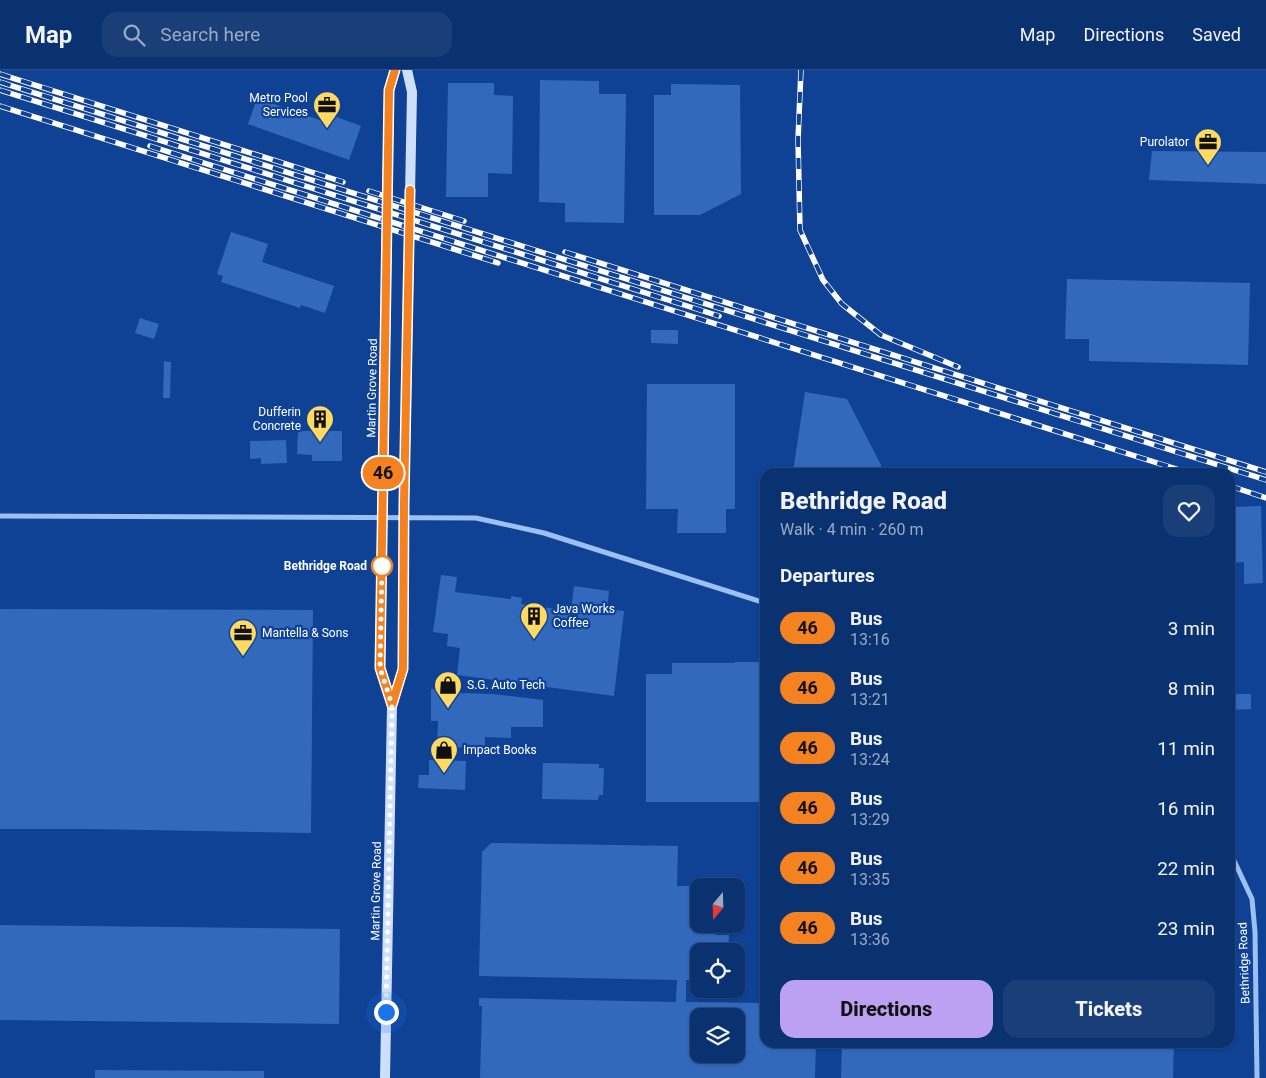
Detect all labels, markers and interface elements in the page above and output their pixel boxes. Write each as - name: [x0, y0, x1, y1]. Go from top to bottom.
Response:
- search box: [102, 12, 452, 57]
- text: Map: [25, 21, 72, 49]
- icon: search: [120, 21, 148, 49]
- text: Search here: [160, 23, 260, 46]
- text: Map: [1020, 24, 1055, 45]
- text: Directions: [1083, 24, 1164, 45]
- text: Saved: [1192, 24, 1241, 45]
- office icon: Metro Pool Services: [312, 90, 342, 129]
- place label: Metro Pool Services: [249, 91, 308, 119]
- office icon: Purolator: [1193, 127, 1223, 166]
- place label: Purolator: [1140, 135, 1189, 149]
- street label: Martin Grove Road: [364, 338, 380, 438]
- building icon: Dufferin Concrete: [305, 404, 335, 443]
- place label: Dufferin Concrete: [253, 405, 301, 433]
- line badge: 46: [360, 457, 406, 489]
- text: 46: [373, 462, 393, 483]
- button: heart: [1163, 485, 1215, 537]
- text: Bethridge Road: [780, 487, 947, 515]
- text: Walk · 4 min · 260 m: [780, 520, 924, 539]
- marker: Bethridge Road: [371, 555, 393, 577]
- place label: Bethridge Road: [284, 559, 367, 573]
- text: Departures: [780, 564, 875, 587]
- building icon: Java Works Coffee: [519, 601, 549, 640]
- place label: Java Works Coffee: [553, 602, 615, 630]
- text: Bus: [850, 607, 883, 630]
- text: 46: [797, 617, 818, 638]
- text: 3 min: [1168, 617, 1215, 640]
- office icon: Mantella & Sons: [228, 618, 258, 657]
- place label: Mantella & Sons: [262, 626, 349, 640]
- text: 13:16: [850, 630, 890, 649]
- text: Bus: [850, 667, 883, 690]
- shop icon: S.G. Auto Tech: [433, 670, 463, 709]
- text: 46: [797, 677, 818, 698]
- text: 8 min: [1168, 677, 1215, 700]
- place label: S.G. Auto Tech: [467, 678, 545, 692]
- text: 13:21: [850, 690, 890, 709]
- text: Bus: [850, 727, 883, 750]
- shop icon: Impact Books: [429, 735, 459, 774]
- text: 46: [797, 737, 818, 758]
- text: 11 min: [1157, 737, 1215, 760]
- place label: Impact Books: [463, 743, 537, 757]
- text: 13:24: [850, 750, 890, 769]
- text: Bus: [850, 787, 883, 810]
- text: 46: [797, 797, 818, 818]
- text: 16 min: [1157, 797, 1215, 820]
- text: 13:29: [850, 810, 890, 829]
- street label: Martin Grove Road: [368, 841, 384, 941]
- text: Bus: [850, 847, 883, 870]
- text: 46: [797, 857, 818, 878]
- text: 22 min: [1157, 857, 1215, 880]
- text: 13:35: [850, 870, 890, 889]
- north arrow: [690, 878, 745, 932]
- map controls: [690, 878, 745, 1063]
- text: Bus: [850, 907, 883, 930]
- text: 46: [797, 917, 818, 938]
- text: 23 min: [1157, 917, 1215, 940]
- street label: Bethridge Road: [1236, 922, 1252, 1004]
- text: 13:36: [850, 930, 890, 949]
- button: locate: [690, 943, 745, 998]
- button: Directions: [780, 980, 993, 1038]
- button: Tickets: [1003, 980, 1215, 1038]
- your location: [374, 1000, 399, 1025]
- button: layers: [690, 1008, 745, 1063]

